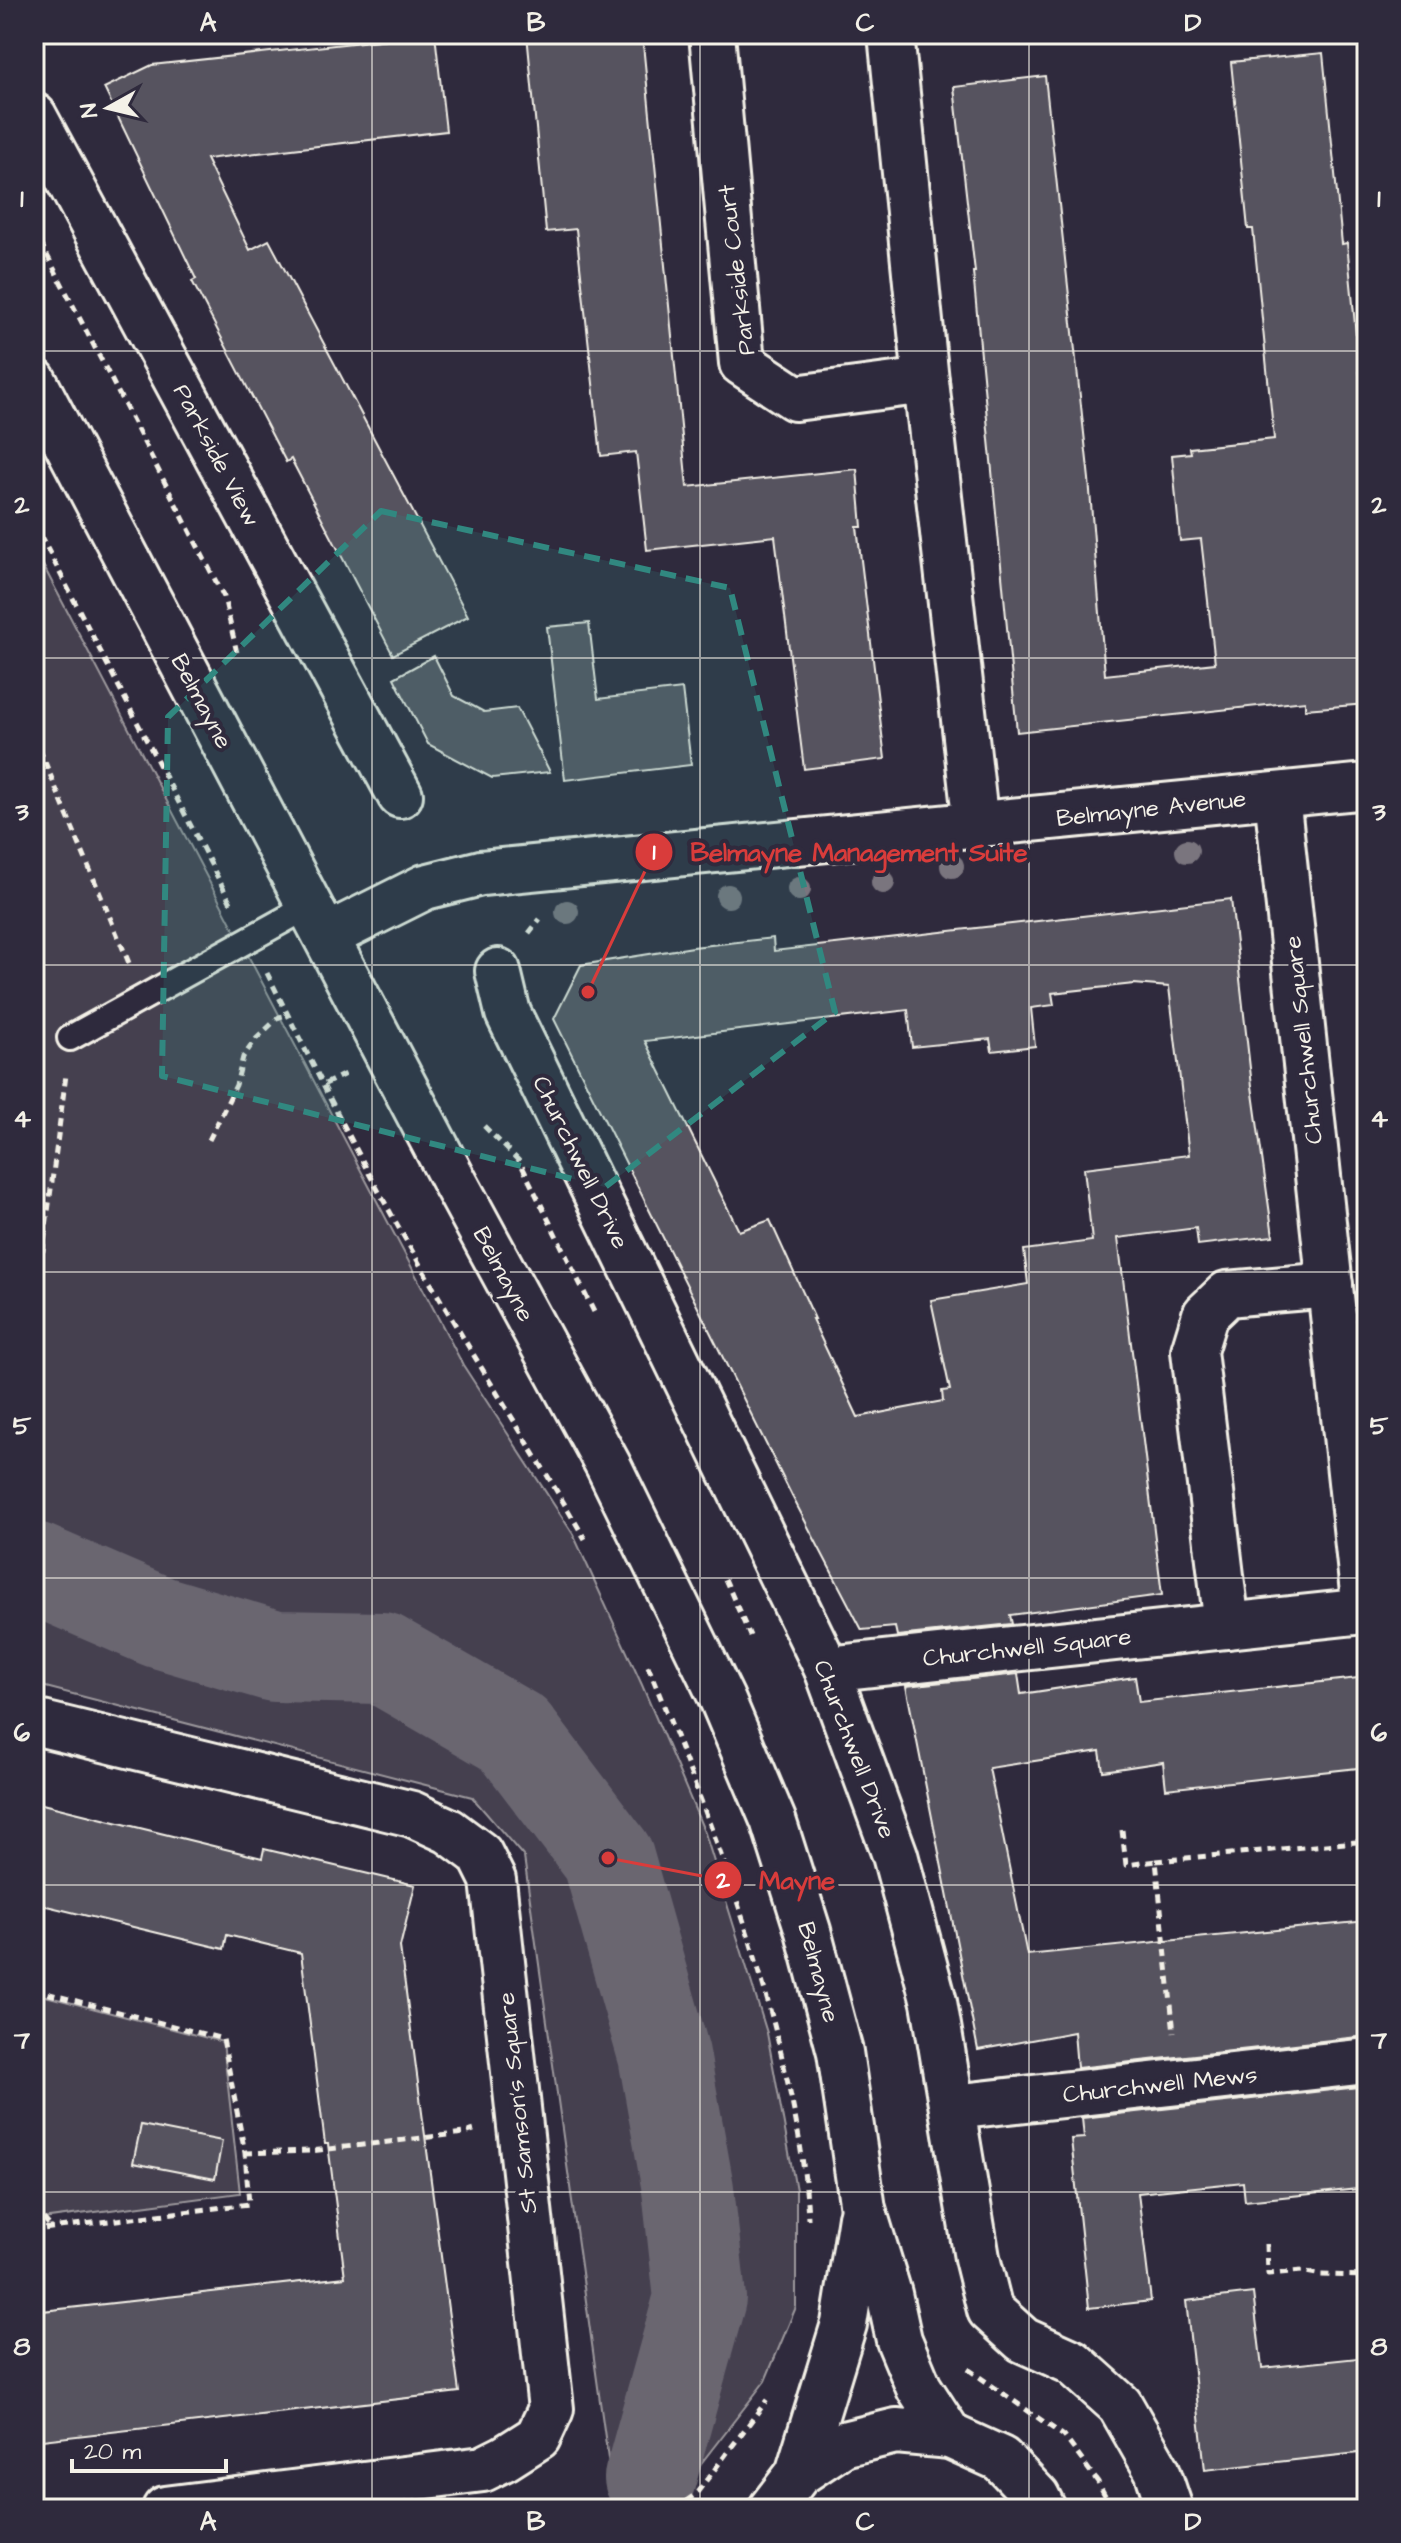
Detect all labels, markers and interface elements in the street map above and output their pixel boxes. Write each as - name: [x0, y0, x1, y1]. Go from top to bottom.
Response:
- text: A: [200, 5, 217, 41]
- text: B: [527, 5, 546, 41]
- text: C: [856, 5, 875, 41]
- text: D: [1185, 5, 1202, 41]
- north arrow: [68, 68, 148, 148]
- text: N: [73, 101, 106, 120]
- text: 1: [20, 181, 24, 217]
- text: 1: [1377, 181, 1381, 217]
- street label: Parkside Court: [710, 182, 764, 357]
- street label: Parkside View: [164, 378, 268, 533]
- text: 2: [14, 487, 30, 523]
- text: 2: [1371, 487, 1387, 523]
- street label: Belmayne: [161, 648, 240, 755]
- street label: Belmayne Avenue: [1055, 782, 1248, 837]
- text: 3: [14, 794, 29, 830]
- text: 3: [1371, 794, 1386, 830]
- callout: Belmayne Management Suite: [634, 827, 1043, 877]
- text: Belmayne Management Suite: [691, 835, 1027, 874]
- text: 1: [652, 836, 656, 870]
- street label: Churchwell Square: [1276, 934, 1332, 1146]
- street label: Churchwell Drive: [523, 1070, 637, 1255]
- text: 4: [13, 1101, 31, 1137]
- text: 4: [1370, 1101, 1388, 1137]
- street label: Belmayne: [463, 1221, 542, 1328]
- text: 5: [13, 1408, 32, 1444]
- text: 5: [1370, 1408, 1389, 1444]
- street label: Churchwell Square: [921, 1620, 1133, 1676]
- street label: Churchwell Drive: [804, 1655, 904, 1844]
- text: 6: [14, 1715, 31, 1751]
- text: 6: [1371, 1715, 1388, 1751]
- callout: Mayne: [703, 1855, 852, 1905]
- text: Mayne: [759, 1863, 835, 1902]
- text: 2: [715, 1864, 730, 1898]
- street label: Belmayne: [787, 1918, 848, 2027]
- street label: St Samson's Square: [489, 1990, 547, 2215]
- text: 7: [13, 2022, 30, 2058]
- text: 7: [1370, 2022, 1387, 2058]
- street label: Churchwell Mews: [1061, 2058, 1259, 2112]
- text: 8: [14, 2329, 31, 2365]
- text: 8: [1371, 2329, 1388, 2365]
- scale bar: [72, 2423, 226, 2473]
- text: 20 m: [84, 2435, 141, 2469]
- text: A: [200, 2504, 217, 2540]
- text: B: [527, 2504, 546, 2540]
- text: C: [856, 2504, 875, 2540]
- text: D: [1185, 2504, 1202, 2540]

